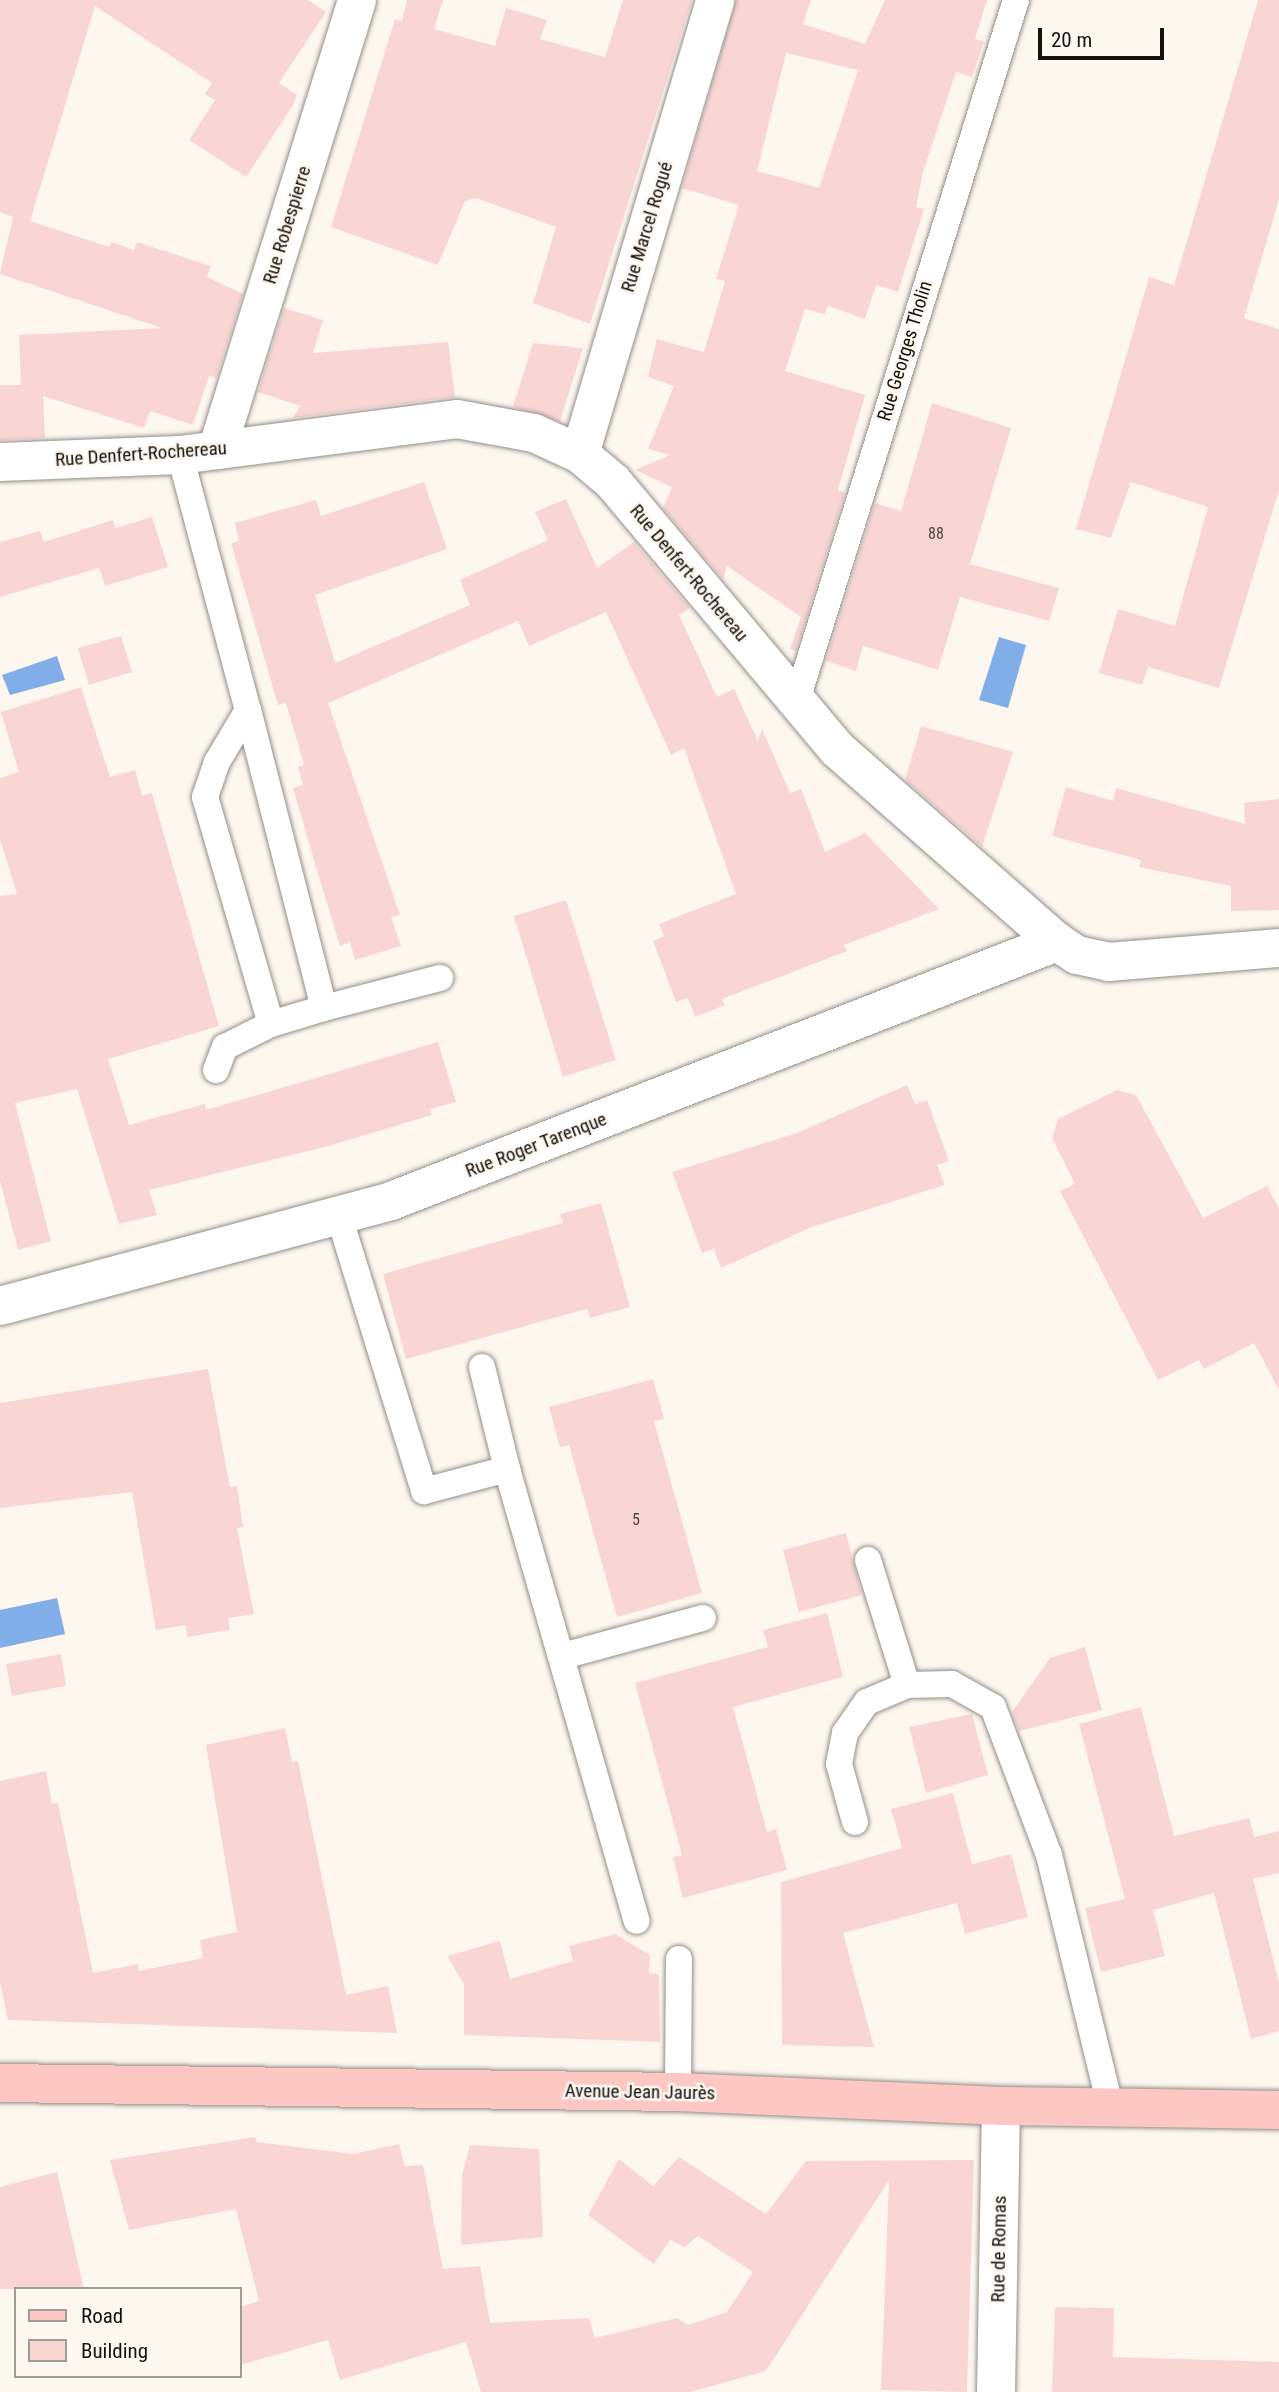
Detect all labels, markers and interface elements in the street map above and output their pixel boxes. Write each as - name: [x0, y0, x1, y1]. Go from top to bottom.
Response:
- scale bar: [1041, 14, 1167, 58]
- text: 20 m: [1051, 28, 1092, 52]
- street label: Rue Marcel Rogué: [616, 159, 678, 295]
- street label: Rue Robespierre: [258, 163, 316, 287]
- street label: Rue Georges Tholin: [873, 278, 937, 424]
- street label: Rue Denfert-Rochereau: [54, 437, 228, 471]
- street label: Rue Denfert-Rochereau: [625, 500, 753, 646]
- house number: 88: [928, 524, 944, 544]
- street label: Rue Roger Tarenque: [462, 1108, 610, 1182]
- house number: 5: [632, 1510, 640, 1530]
- street label: Avenue Jean Jaurès: [565, 2079, 715, 2105]
- street label: Rue de Romas: [987, 2195, 1011, 2303]
- legend: [14, 2287, 242, 2378]
- text: Road: [81, 2304, 123, 2328]
- text: Building: [81, 2339, 148, 2363]

